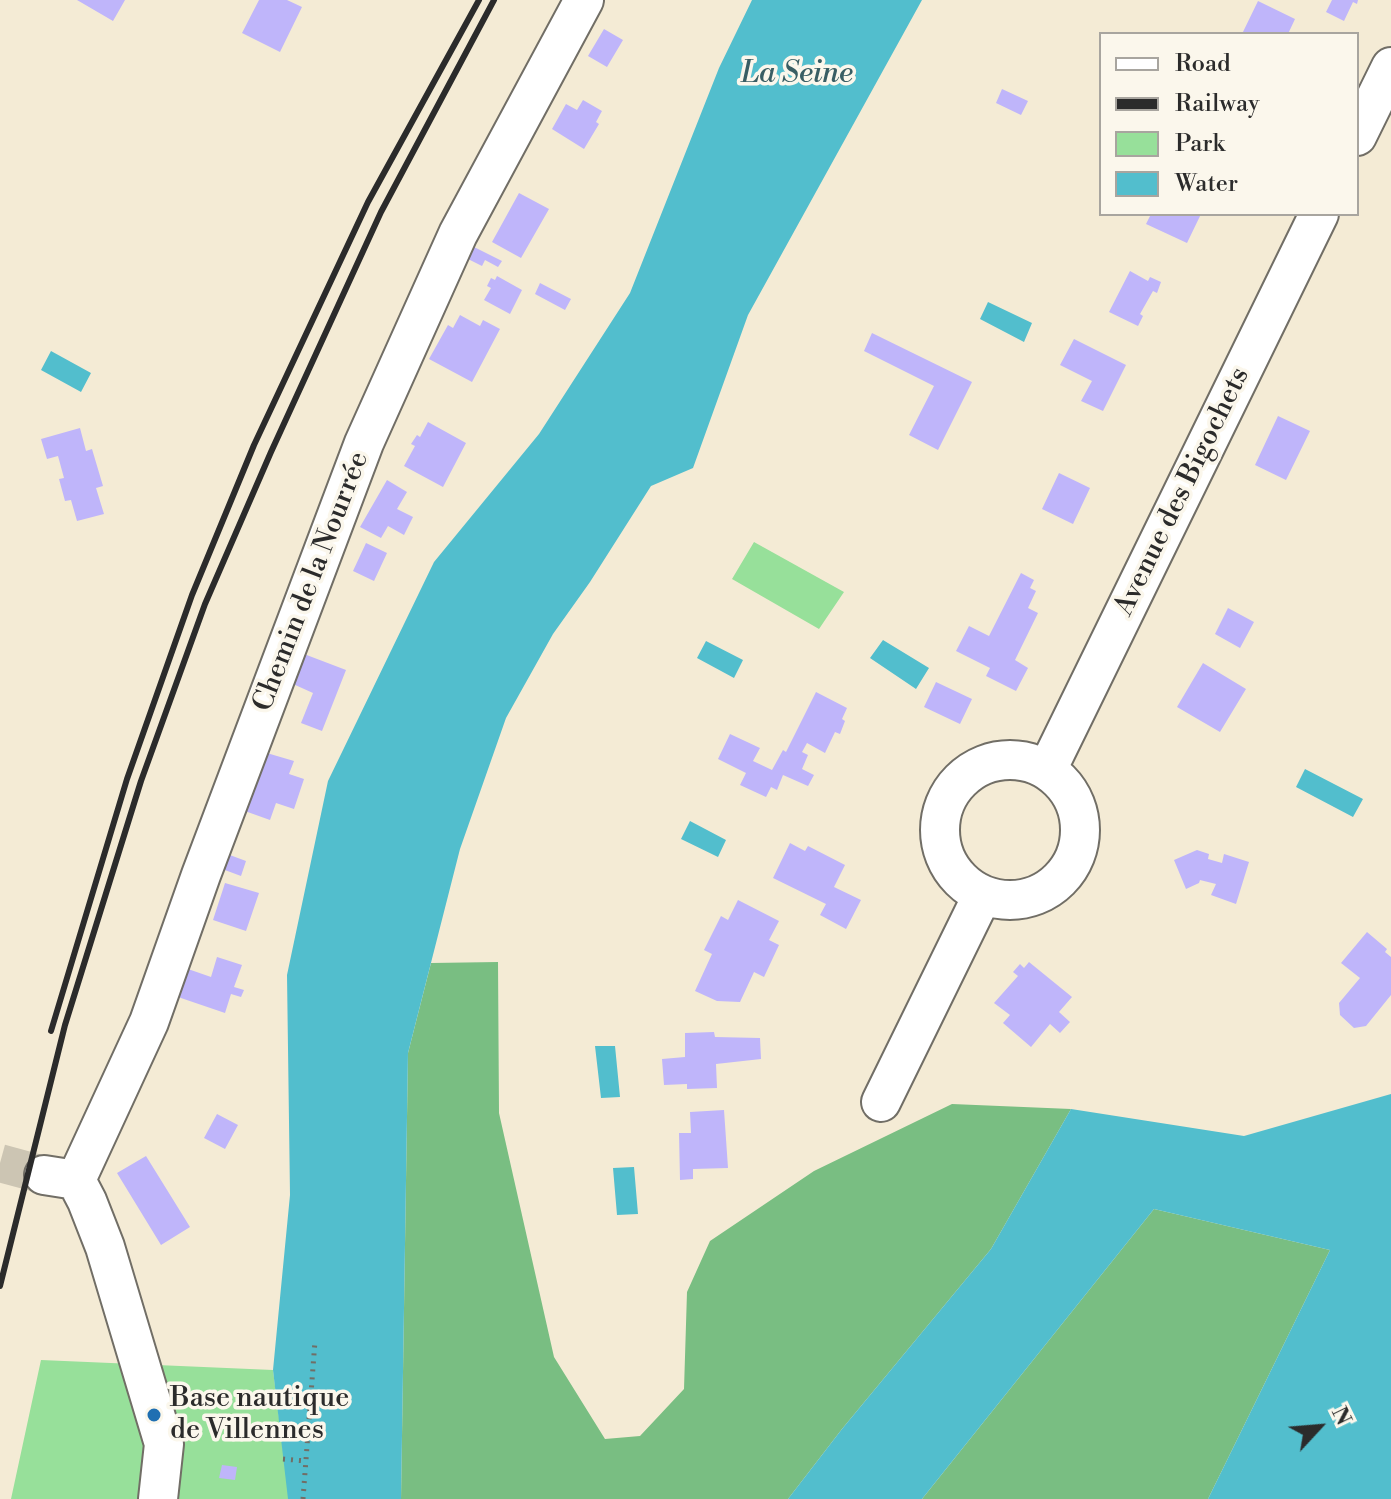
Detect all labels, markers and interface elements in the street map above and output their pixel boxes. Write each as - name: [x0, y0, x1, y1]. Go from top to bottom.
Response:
- legend: [1099, 32, 1359, 216]
- text: Road: [1175, 49, 1231, 79]
- water label: La Seine: [741, 57, 853, 93]
- text: Railway: [1175, 89, 1260, 119]
- text: Park: [1175, 129, 1225, 159]
- text: Water: [1175, 169, 1238, 199]
- street label: Avenue des Bigochets: [1108, 362, 1258, 622]
- street label: Chemin de la Nourrée: [247, 447, 377, 717]
- place label: Base nautique de Villennes: [170, 1382, 349, 1448]
- north arrow: [1279, 1387, 1359, 1467]
- text: N: [1325, 1403, 1357, 1430]
- marker: Base nautique de Villennes: [145, 1406, 163, 1424]

